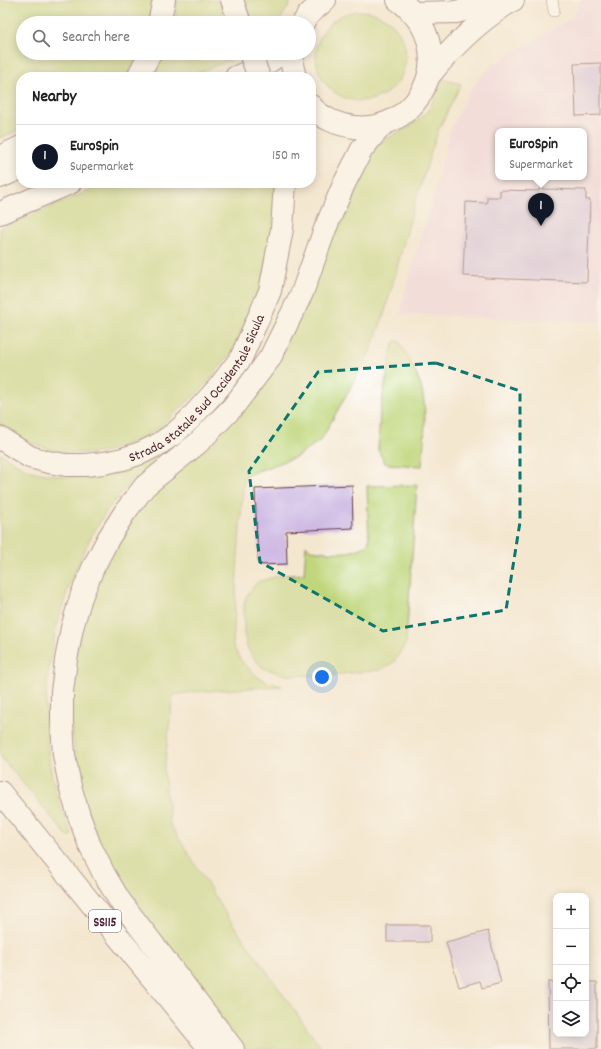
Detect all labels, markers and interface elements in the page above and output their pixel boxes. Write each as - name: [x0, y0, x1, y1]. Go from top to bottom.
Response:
- search box: [16, 16, 316, 60]
- icon: search: [30, 27, 52, 49]
- text: Search here: [62, 27, 130, 49]
- text: Nearby: [32, 86, 76, 110]
- popup: [495, 128, 587, 180]
- text: EuroSpin: [509, 134, 558, 156]
- text: EuroSpin: [70, 136, 119, 158]
- text: 1: [44, 147, 46, 166]
- text: 150 m: [272, 147, 300, 166]
- text: Supermarket: [509, 156, 573, 175]
- text: Supermarket: [70, 158, 134, 177]
- pin: 1: [528, 193, 554, 226]
- street label: Strada statale Sud Occidentale Sicula: [126, 311, 271, 468]
- your location: [312, 667, 332, 687]
- map controls: [553, 893, 589, 1037]
- button: +: [553, 893, 589, 929]
- road number: SS115: [89, 910, 121, 932]
- button: −: [553, 929, 589, 965]
- button: locate: [553, 965, 589, 1001]
- button: layers: [553, 1001, 589, 1037]

